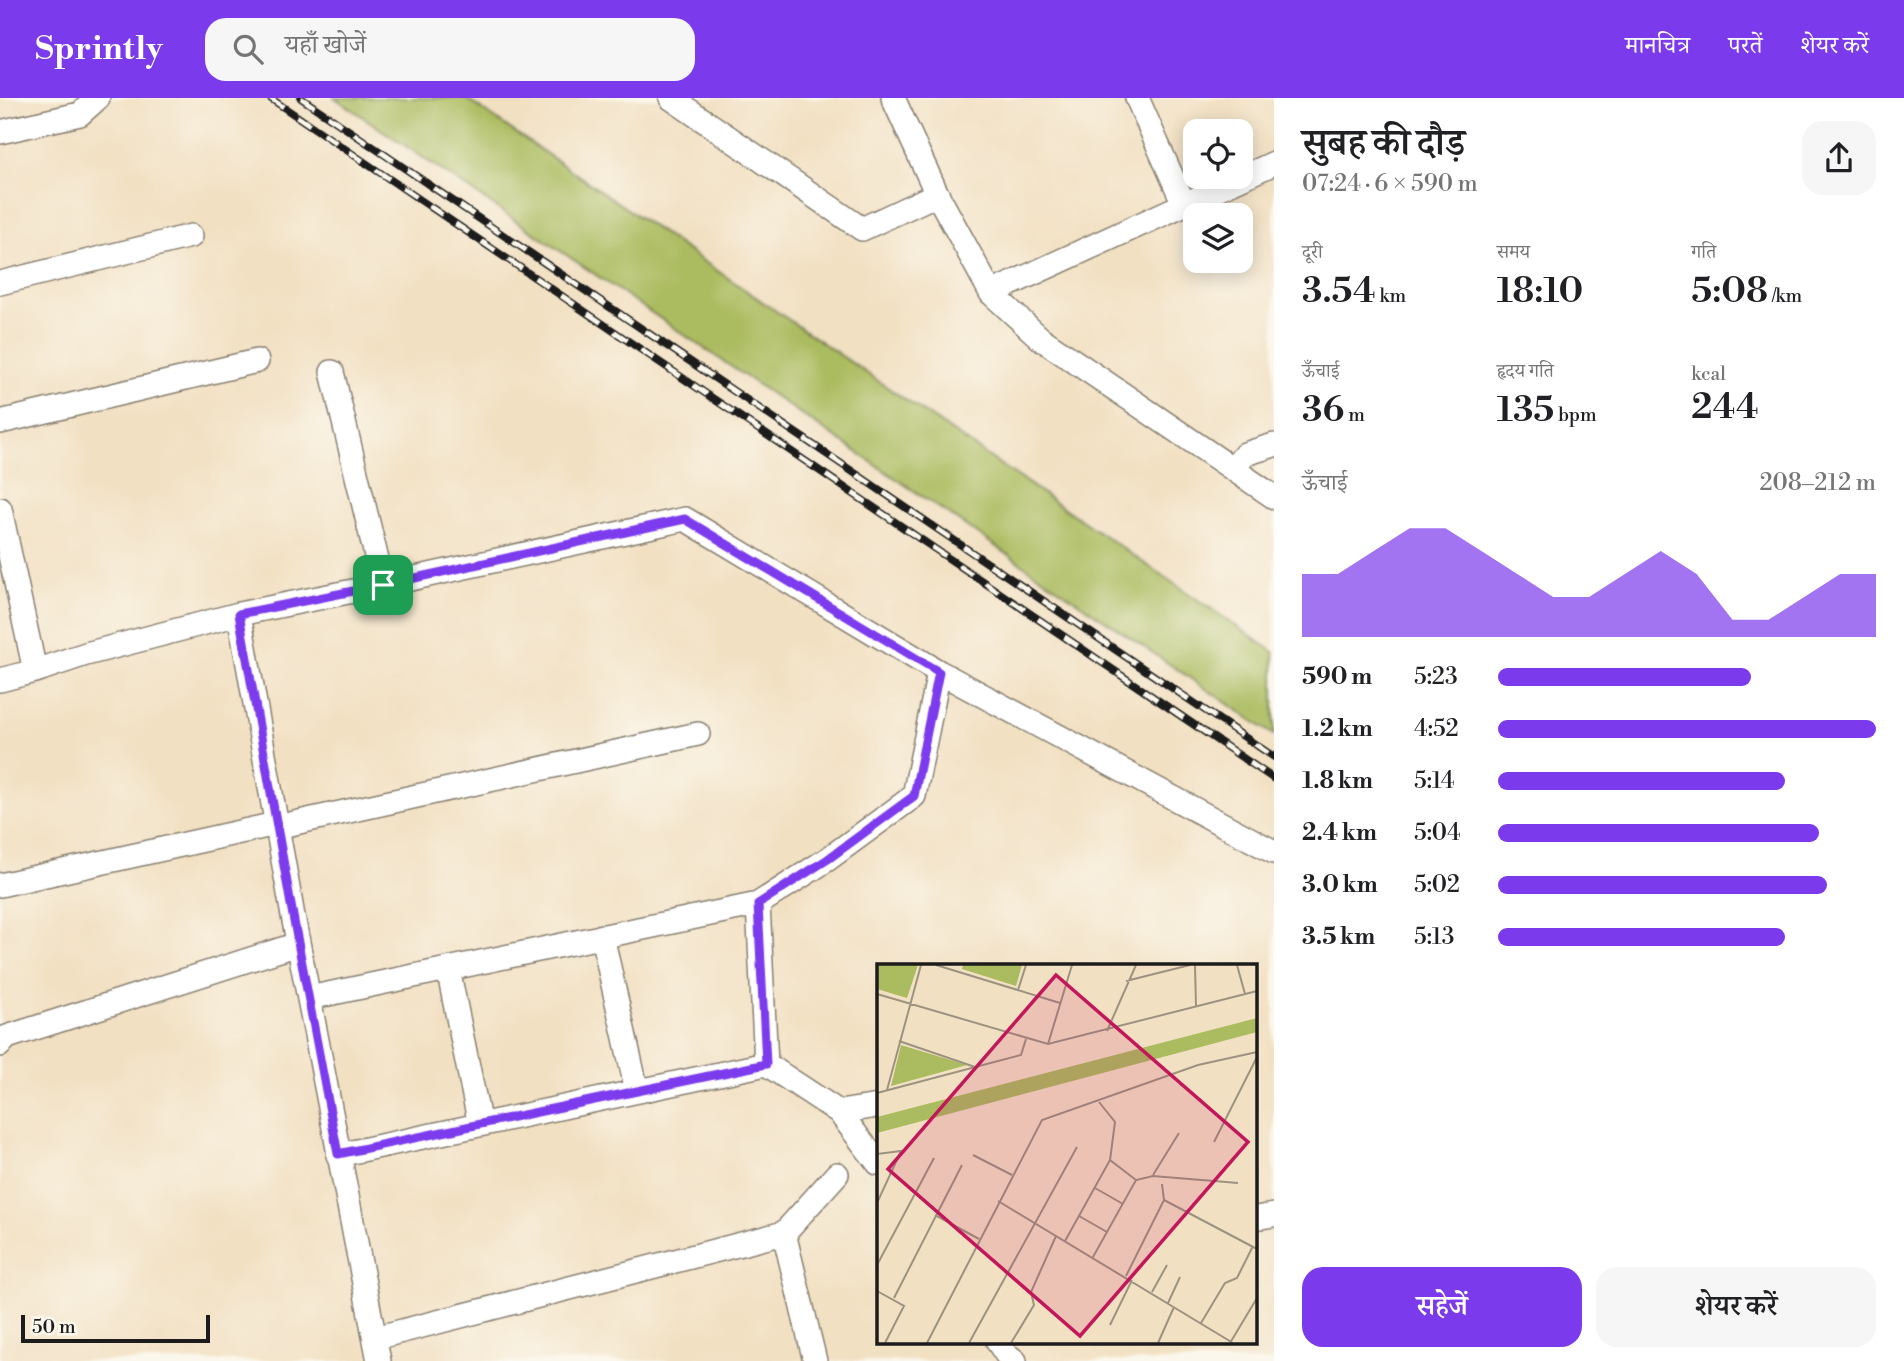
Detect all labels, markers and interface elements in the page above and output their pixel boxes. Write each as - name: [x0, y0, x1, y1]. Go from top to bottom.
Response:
- search box: [205, 18, 695, 81]
- text: Sprintly: [35, 29, 163, 70]
- text: यहाँ खोजें: [285, 29, 366, 61]
- icon: search: [229, 30, 267, 68]
- text: मानचित्र: [1625, 31, 1690, 61]
- text: परतें: [1728, 31, 1762, 61]
- text: शेयर करें: [1800, 31, 1869, 61]
- map controls: [1183, 119, 1253, 273]
- button: locate: [1183, 119, 1253, 189]
- text: सुबह की दौड़: [1302, 120, 1465, 167]
- button: share: [1802, 121, 1876, 195]
- text: 07:24 · 6 × 590 m: [1302, 170, 1478, 198]
- button: layers: [1183, 203, 1253, 273]
- text: दूरी: [1302, 240, 1323, 264]
- text: समय: [1497, 240, 1530, 264]
- text: गति: [1691, 240, 1716, 264]
- text: 3.54: [1302, 270, 1376, 313]
- text: 18:10: [1497, 270, 1583, 313]
- text: 5:08: [1691, 270, 1768, 313]
- text: km: [1376, 284, 1406, 308]
- text: /km: [1768, 284, 1802, 308]
- text: ऊँचाई: [1302, 359, 1339, 383]
- text: हृदय गति: [1497, 359, 1554, 383]
- text: kcal: [1691, 362, 1726, 386]
- text: 244: [1691, 386, 1759, 429]
- text: 36: [1302, 389, 1344, 432]
- text: 135: [1497, 389, 1554, 432]
- text: m: [1344, 403, 1365, 427]
- text: bpm: [1554, 403, 1597, 427]
- text: ऊँचाई: [1302, 469, 1347, 497]
- text: 208–212 m: [1759, 469, 1876, 497]
- pin: [353, 555, 413, 615]
- icon: arrive: [364, 566, 402, 604]
- text: 590 m: [1302, 663, 1372, 691]
- text: 5:23: [1414, 663, 1458, 691]
- text: 1.2 km: [1302, 715, 1373, 743]
- text: 4:52: [1414, 715, 1459, 743]
- text: 1.8 km: [1302, 767, 1373, 795]
- text: 5:14: [1414, 767, 1455, 795]
- text: 2.4 km: [1302, 819, 1377, 847]
- text: 5:04: [1414, 819, 1461, 847]
- text: 3.0 km: [1302, 871, 1378, 899]
- text: 5:02: [1414, 871, 1460, 899]
- text: 3.5 km: [1302, 923, 1375, 951]
- text: 5:13: [1414, 923, 1454, 951]
- inset map: [877, 964, 1256, 1344]
- button: सहेजें: [1302, 1267, 1582, 1347]
- button: शेयर करें: [1596, 1267, 1876, 1347]
- scale bar: [21, 1312, 210, 1344]
- text: 50 m: [32, 1315, 76, 1339]

